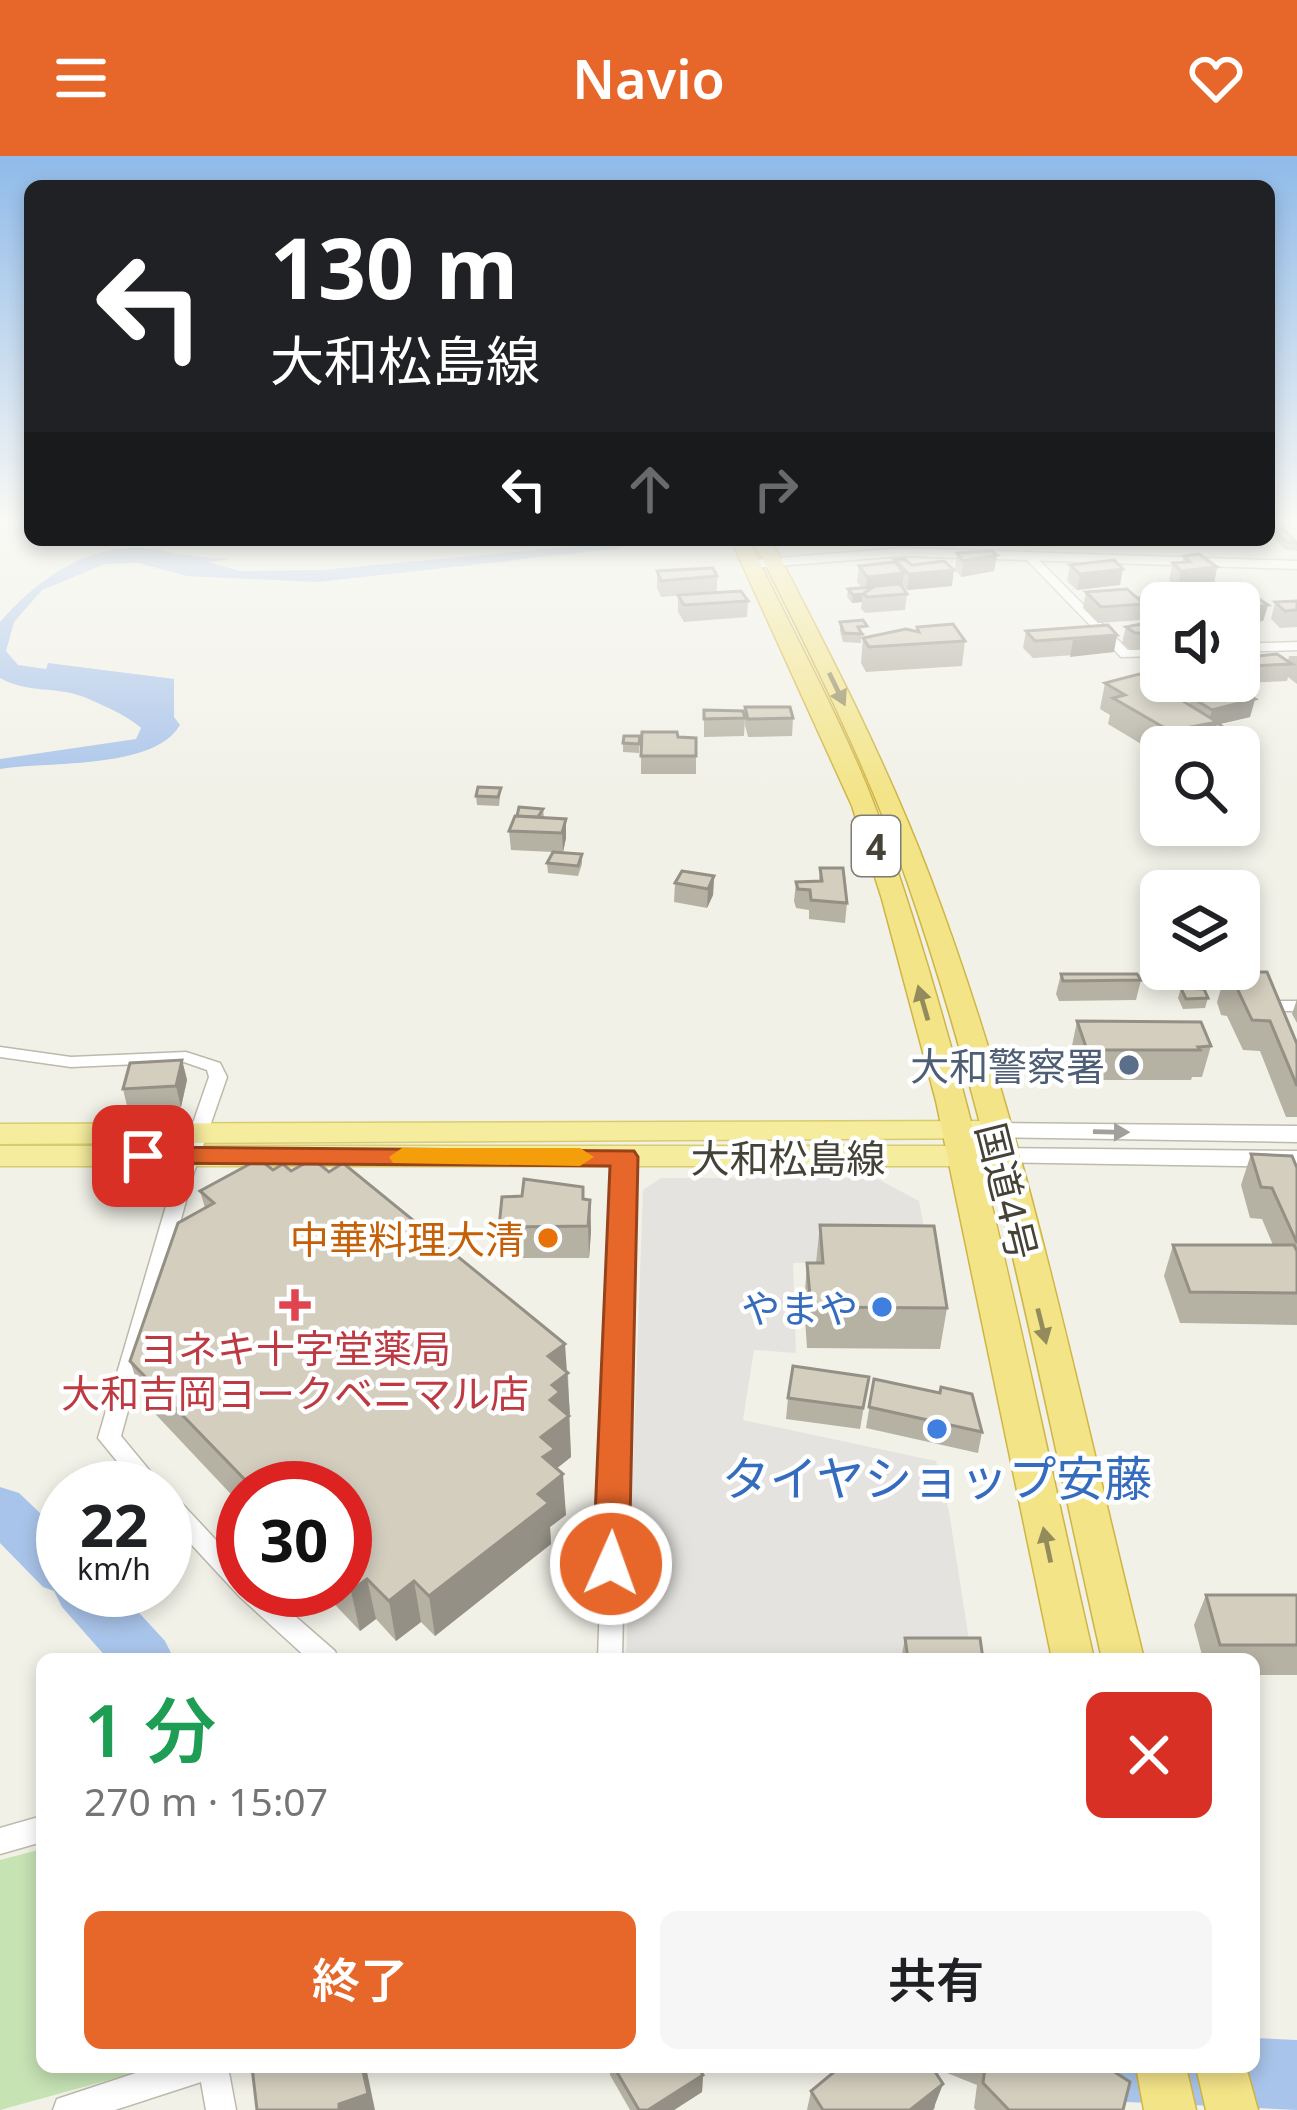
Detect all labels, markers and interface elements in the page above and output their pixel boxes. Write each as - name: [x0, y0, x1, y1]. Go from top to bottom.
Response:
- text: Navio: [572, 41, 725, 115]
- icon: menu: [48, 45, 114, 111]
- icon: heart: [1183, 45, 1249, 111]
- text: 130 m: [270, 209, 518, 324]
- icon: left: [72, 228, 228, 384]
- text: 大和松島線: [270, 323, 540, 397]
- icon: left: [491, 456, 557, 522]
- icon: ahead: [617, 456, 683, 522]
- icon: right: [743, 456, 809, 522]
- map controls: [1140, 582, 1260, 990]
- button: sound: [1140, 582, 1260, 702]
- one-way arrow: [827, 672, 847, 707]
- button: search: [1140, 726, 1260, 846]
- road number: 4: [852, 816, 900, 876]
- button: layers: [1140, 870, 1260, 990]
- one-way arrow: [913, 984, 931, 1020]
- place label: 大和警察署: [910, 1039, 1105, 1092]
- marker: 大和警察署: [1116, 1052, 1142, 1078]
- pin: [92, 1105, 194, 1207]
- street label: 国道4号: [965, 1117, 1051, 1265]
- one-way arrow: [1093, 1122, 1131, 1142]
- icon: arrive: [110, 1123, 176, 1189]
- street label: 大和松島線: [690, 1131, 886, 1184]
- place label: 中華料理大清: [290, 1212, 524, 1265]
- marker: 中華料理大清: [535, 1225, 561, 1251]
- place label: やまや: [741, 1281, 858, 1334]
- marker: ヨネキ十字堂薬局 大和吉岡ヨークベニマル店: [282, 1292, 308, 1318]
- marker: やまや: [869, 1294, 895, 1320]
- one-way arrow: [1033, 1308, 1052, 1345]
- place label: ヨネキ十字堂薬局 大和吉岡ヨークベニマル店: [61, 1321, 529, 1419]
- marker: タイヤショップ安藤: [924, 1416, 950, 1442]
- place label: タイヤショップ安藤: [722, 1445, 1152, 1510]
- speed limit sign: 30: [216, 1461, 372, 1617]
- text: 22: [80, 1483, 148, 1565]
- position arrow: [548, 1501, 674, 1627]
- one-way arrow: [1037, 1525, 1056, 1563]
- text: km/h: [77, 1548, 151, 1589]
- text: 1 分: [84, 1680, 216, 1778]
- button: close: [1086, 1692, 1212, 1818]
- text: 270 m · 15:07: [84, 1774, 328, 1827]
- button: 終了: [84, 1911, 636, 2049]
- button: 共有: [660, 1911, 1212, 2049]

